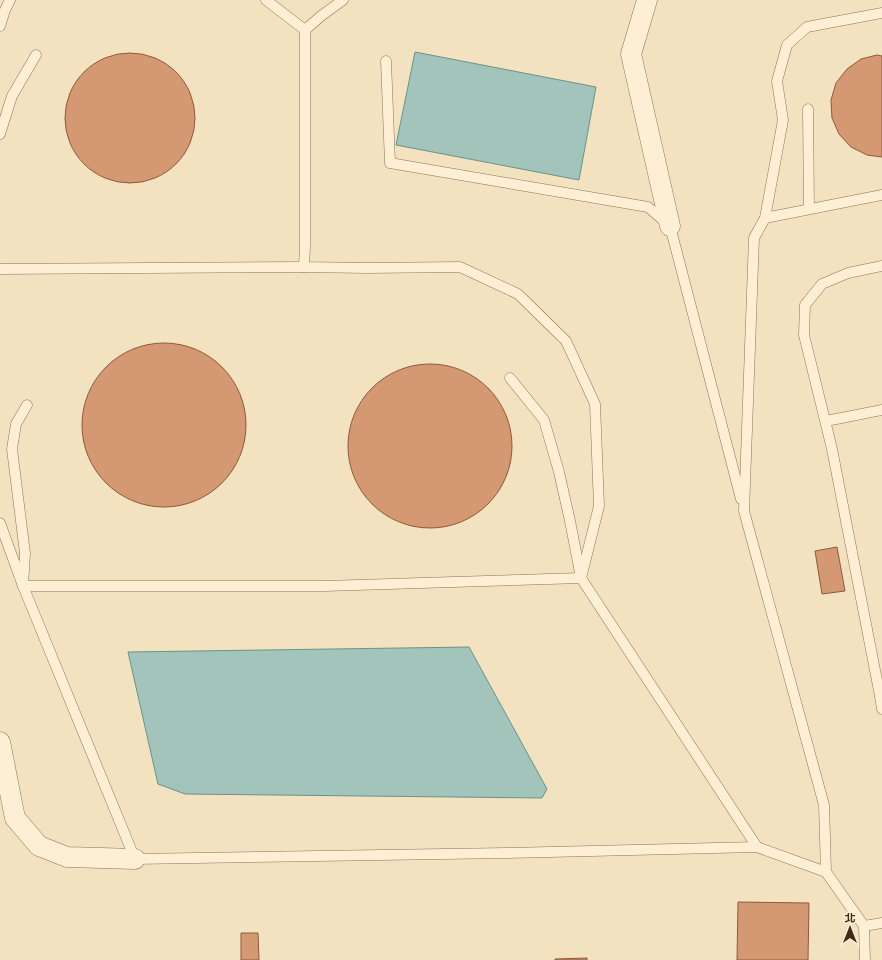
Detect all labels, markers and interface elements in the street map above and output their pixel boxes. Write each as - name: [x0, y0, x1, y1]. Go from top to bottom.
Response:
- north arrow: [830, 908, 870, 948]
- text: 北: [845, 911, 856, 925]

